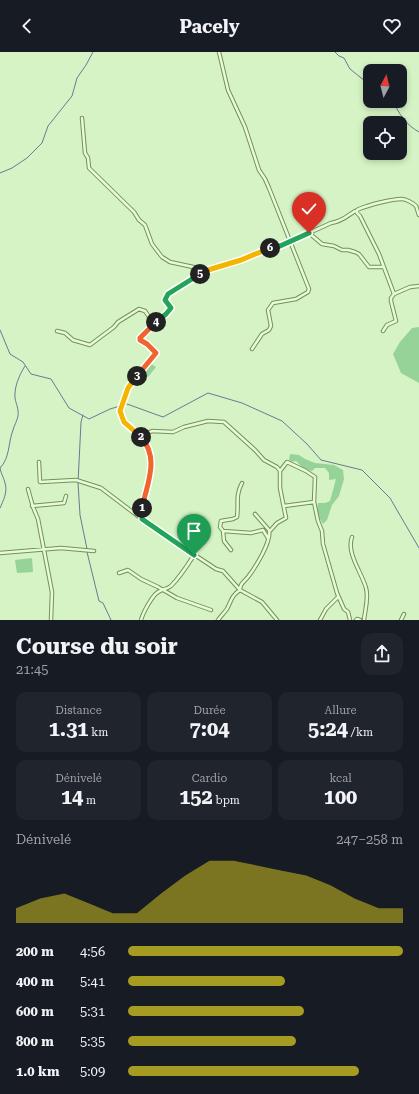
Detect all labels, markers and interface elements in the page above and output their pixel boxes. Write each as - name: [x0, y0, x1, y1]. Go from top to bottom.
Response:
- icon: back: [16, 15, 38, 37]
- icon: heart: [381, 15, 403, 37]
- text: Pacely: [179, 16, 240, 37]
- north arrow: [363, 64, 407, 108]
- map controls: [363, 64, 407, 160]
- button: locate: [363, 116, 407, 160]
- pin: [292, 192, 326, 233]
- icon: check: [298, 198, 320, 220]
- pin: 6: [260, 238, 280, 258]
- text: 6: [267, 241, 273, 254]
- pin: 5: [190, 264, 210, 284]
- text: 5: [197, 267, 203, 280]
- pin: 4: [146, 312, 166, 332]
- text: 4: [153, 315, 159, 328]
- pin: 3: [127, 366, 147, 386]
- text: 3: [134, 369, 140, 382]
- pin: 2: [131, 427, 151, 447]
- text: 2: [138, 430, 144, 443]
- pin: 1: [132, 498, 152, 518]
- text: 1: [139, 501, 145, 514]
- pin: [177, 514, 211, 555]
- icon: arrive: [183, 520, 205, 542]
- button: share: [361, 633, 403, 675]
- text: Course du soir: [16, 634, 178, 659]
- text: 21:45: [16, 662, 48, 677]
- text: Distance: [55, 704, 102, 717]
- text: Durée: [194, 704, 225, 717]
- text: Allure: [325, 704, 356, 717]
- text: 1.31: [49, 717, 89, 741]
- text: 7:04: [190, 717, 229, 741]
- text: 5:24: [308, 717, 348, 741]
- text: km: [89, 726, 108, 739]
- text: /km: [348, 726, 373, 739]
- text: Dénivelé: [55, 772, 102, 785]
- text: Cardio: [192, 772, 227, 785]
- text: kcal: [329, 772, 352, 785]
- text: 14: [61, 785, 83, 809]
- text: 152: [179, 785, 213, 809]
- text: 100: [324, 785, 357, 809]
- text: m: [83, 794, 96, 807]
- text: bpm: [213, 794, 240, 807]
- text: Dénivelé: [16, 832, 71, 847]
- text: 247–258 m: [336, 832, 403, 847]
- text: 200 m: [16, 944, 54, 959]
- text: 4:56: [80, 944, 105, 959]
- text: 400 m: [16, 974, 54, 989]
- text: 5:41: [80, 974, 105, 989]
- text: 600 m: [16, 1004, 54, 1019]
- text: 5:31: [80, 1004, 105, 1019]
- text: 800 m: [16, 1034, 54, 1049]
- text: 5:35: [80, 1034, 105, 1049]
- text: 1.0 km: [16, 1064, 59, 1079]
- text: 5:09: [80, 1064, 105, 1079]

